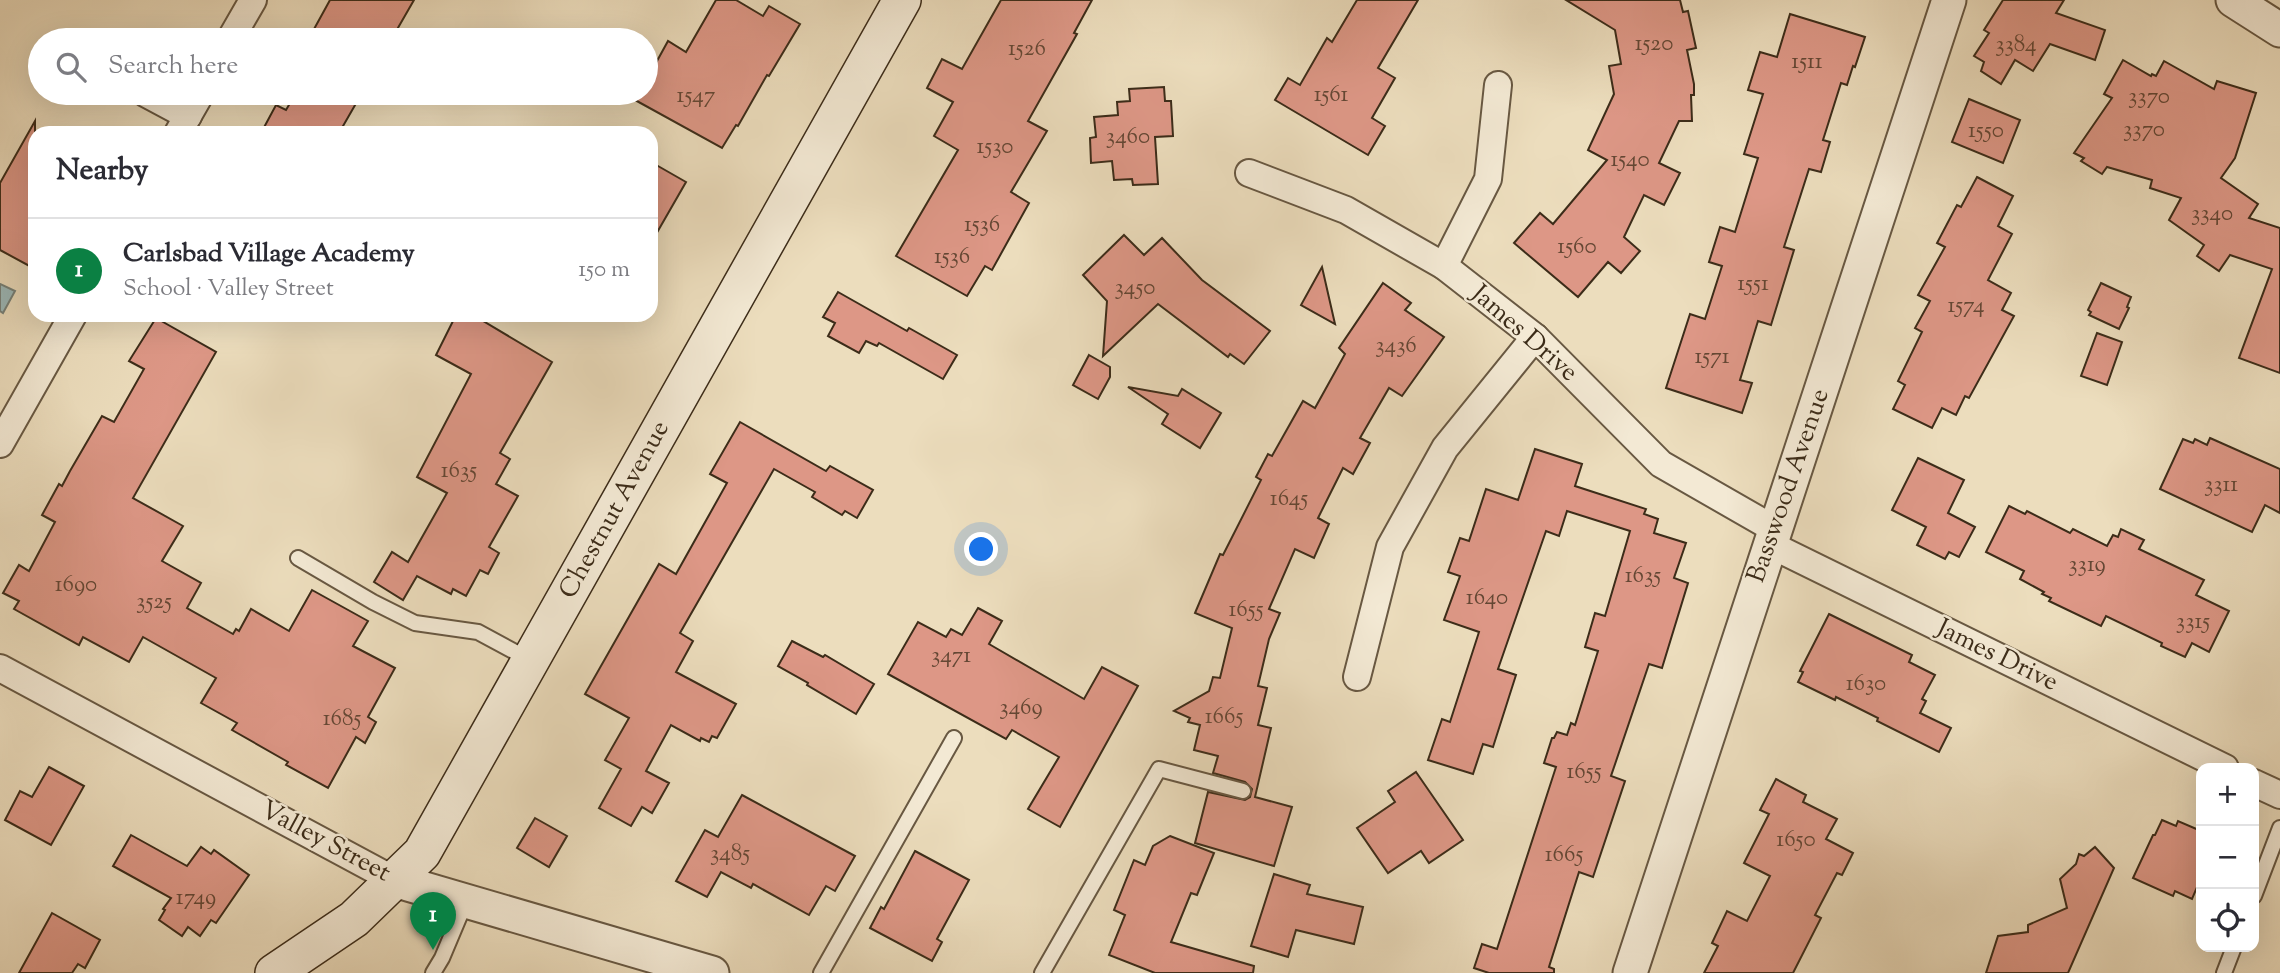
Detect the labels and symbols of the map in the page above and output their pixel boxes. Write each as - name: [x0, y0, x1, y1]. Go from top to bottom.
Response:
- house number: 1520: [1635, 28, 1673, 61]
- house number: 3384: [1995, 29, 2037, 62]
- house number: 1526: [1008, 33, 1046, 66]
- house number: 1511: [1791, 46, 1823, 79]
- house number: 1561: [1314, 79, 1349, 112]
- house number: 1547: [677, 80, 716, 113]
- house number: 3370: [2128, 81, 2170, 114]
- house number: 3370: [2123, 114, 2165, 147]
- house number: 1550: [1968, 115, 2004, 148]
- house number: 3460: [1106, 121, 1150, 154]
- house number: 1530: [977, 131, 1013, 164]
- house number: 1540: [1610, 144, 1650, 177]
- house number: 3340: [2191, 198, 2233, 231]
- house number: 1536: [964, 209, 1000, 242]
- house number: 1560: [1557, 231, 1597, 264]
- house number: 1536: [934, 241, 970, 274]
- house number: 1551: [1737, 268, 1769, 301]
- house number: 3450: [1115, 272, 1155, 305]
- street label: James Drive: [1461, 276, 1586, 391]
- house number: 1574: [1947, 290, 1985, 323]
- house number: 3436: [1375, 330, 1417, 363]
- house number: 1571: [1694, 341, 1730, 374]
- street label: Basswood Avenue: [1738, 384, 1840, 588]
- street label: Chestnut Avenue: [551, 414, 679, 606]
- house number: 1635: [441, 455, 477, 488]
- house number: 3311: [2204, 469, 2238, 502]
- house number: 1645: [1270, 483, 1308, 516]
- your location: [964, 532, 998, 566]
- house number: 3319: [2068, 549, 2106, 582]
- house number: 1635: [1625, 560, 1661, 593]
- house number: 1690: [55, 569, 97, 602]
- house number: 1640: [1466, 582, 1508, 615]
- house number: 3525: [136, 586, 172, 619]
- house number: 1655: [1228, 594, 1264, 627]
- house number: 3315: [2176, 606, 2210, 639]
- street label: James Drive: [1928, 610, 2064, 701]
- house number: 3471: [931, 640, 971, 673]
- house number: 1630: [1846, 668, 1886, 701]
- house number: 3469: [999, 692, 1043, 725]
- house number: 1665: [1205, 701, 1243, 734]
- house number: 1685: [323, 703, 361, 736]
- house number: 1655: [1566, 756, 1602, 789]
- street label: Valley Street: [253, 792, 397, 892]
- house number: 1650: [1776, 824, 1816, 857]
- house number: 3485: [710, 838, 750, 871]
- house number: 1665: [1545, 839, 1583, 872]
- house number: 1749: [176, 882, 216, 915]
- pin: 1: [410, 892, 456, 950]

